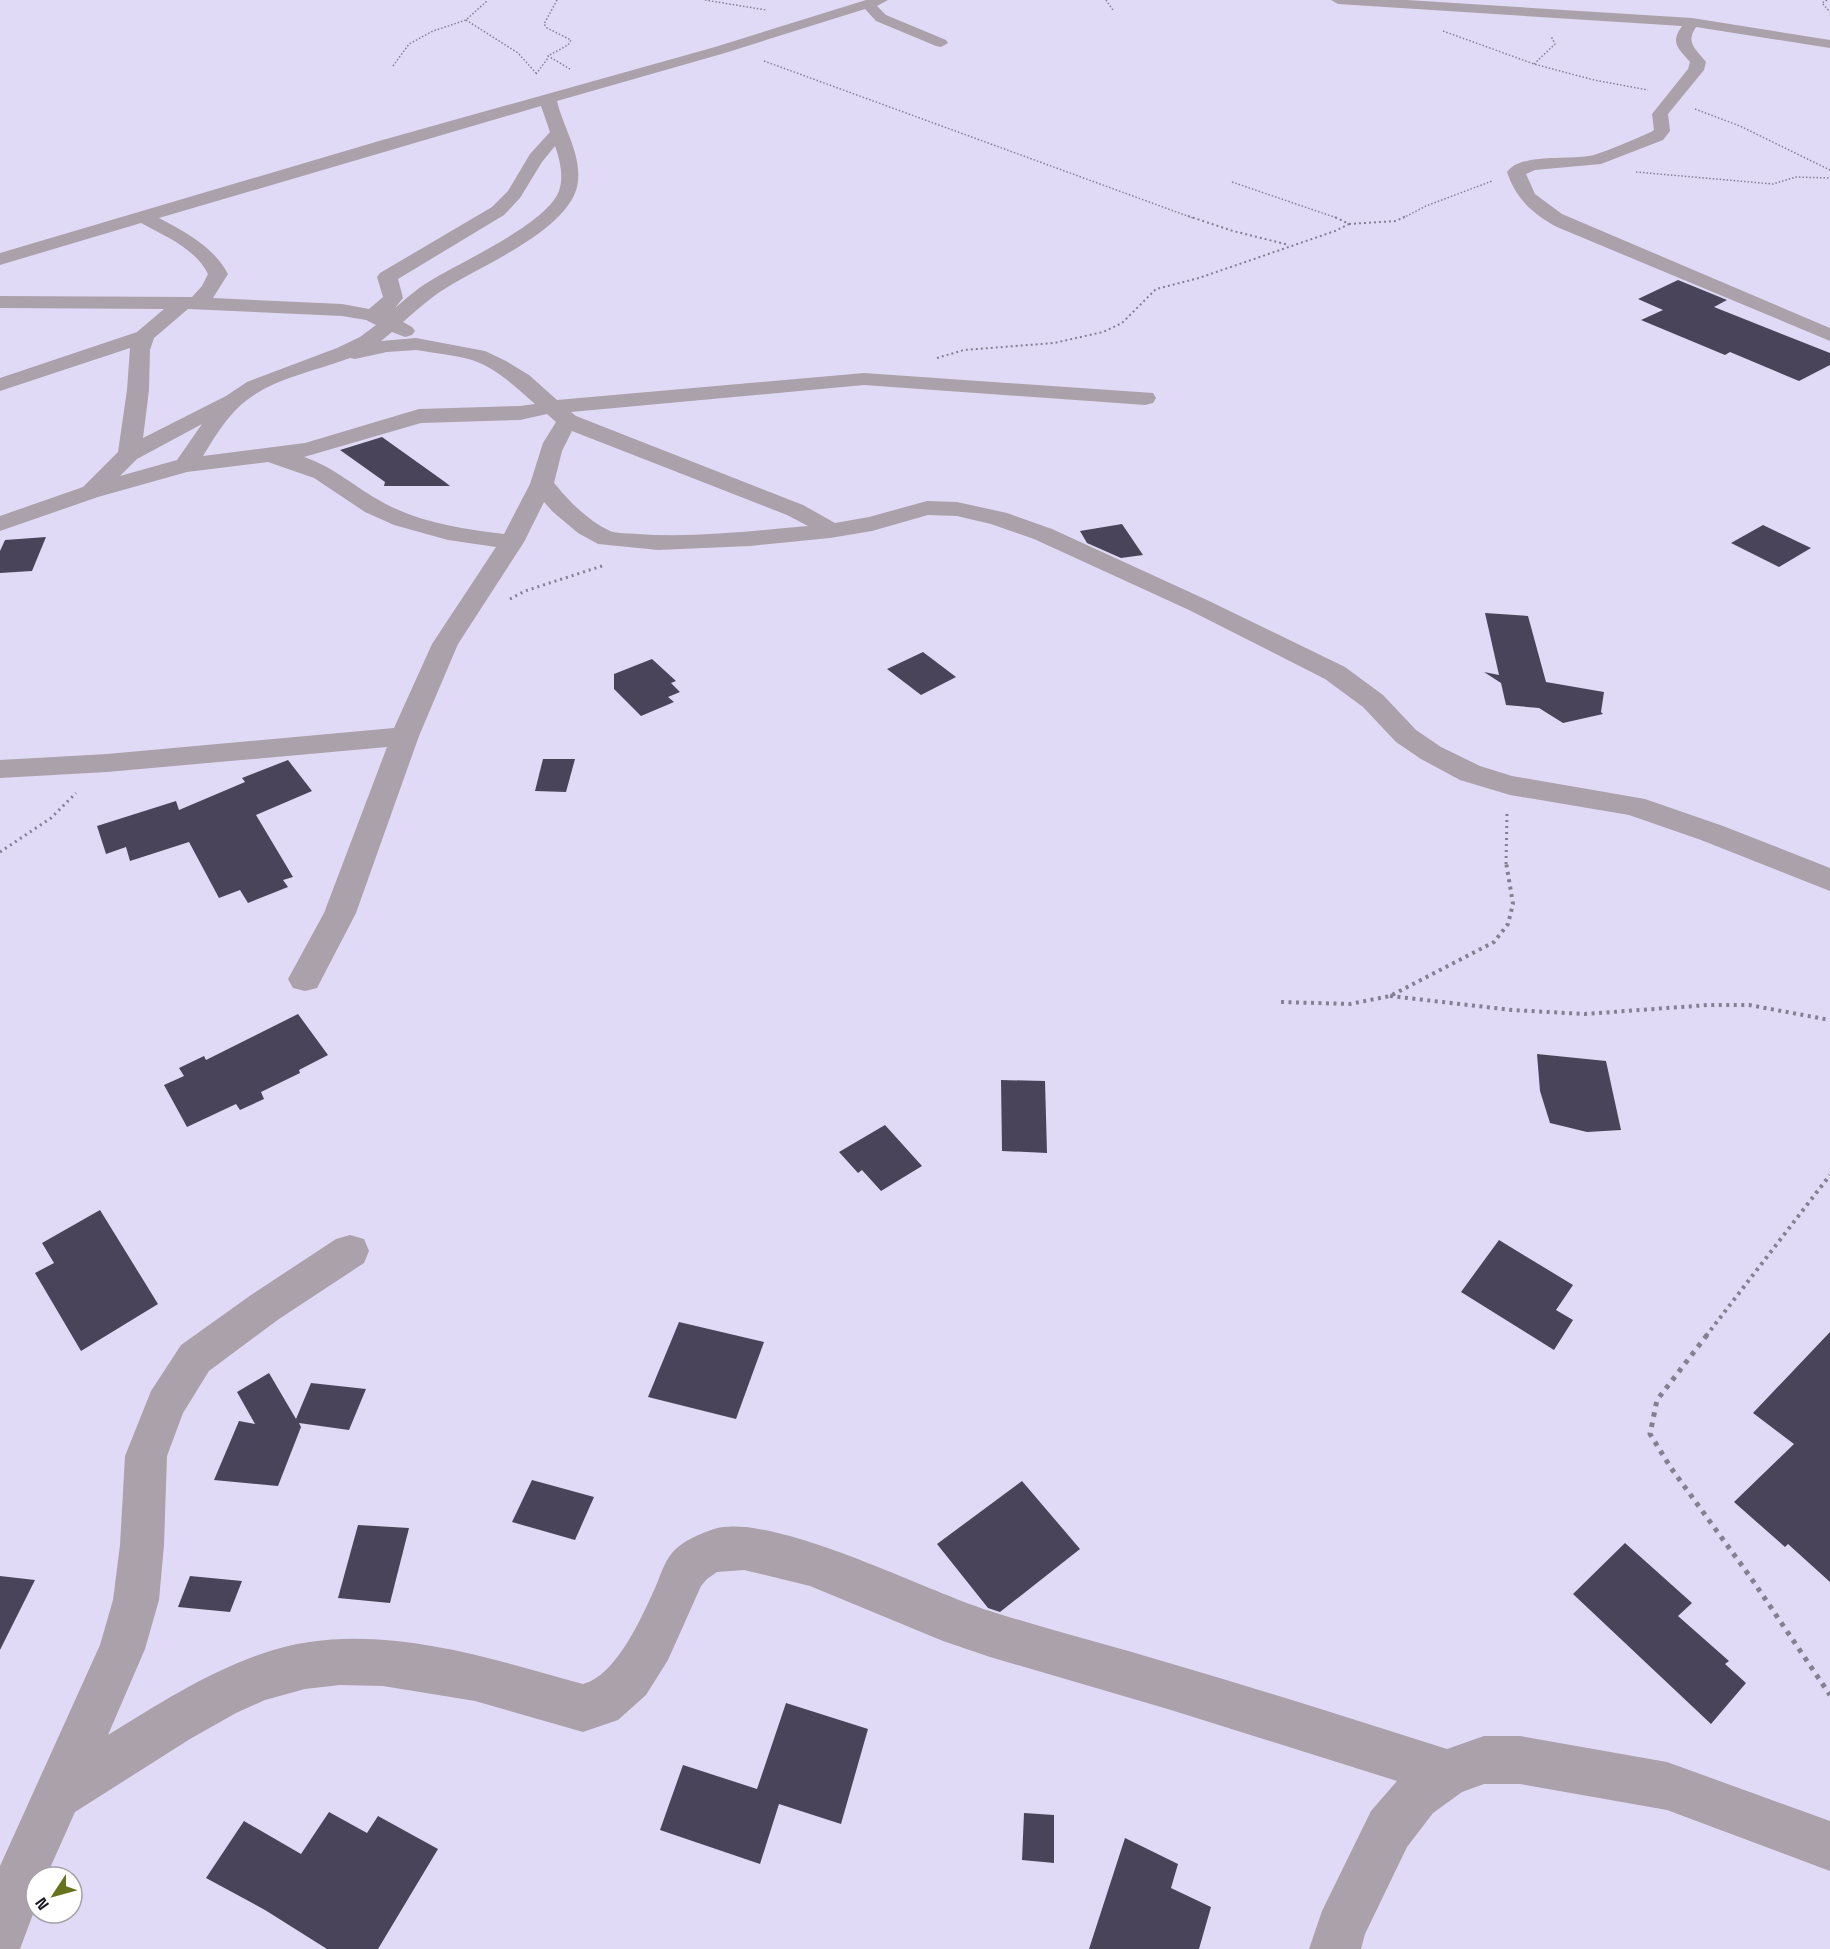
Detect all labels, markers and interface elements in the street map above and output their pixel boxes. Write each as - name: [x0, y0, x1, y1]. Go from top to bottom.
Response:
- north arrow: [24, 1865, 84, 1925]
- text: N: [31, 1893, 54, 1914]

